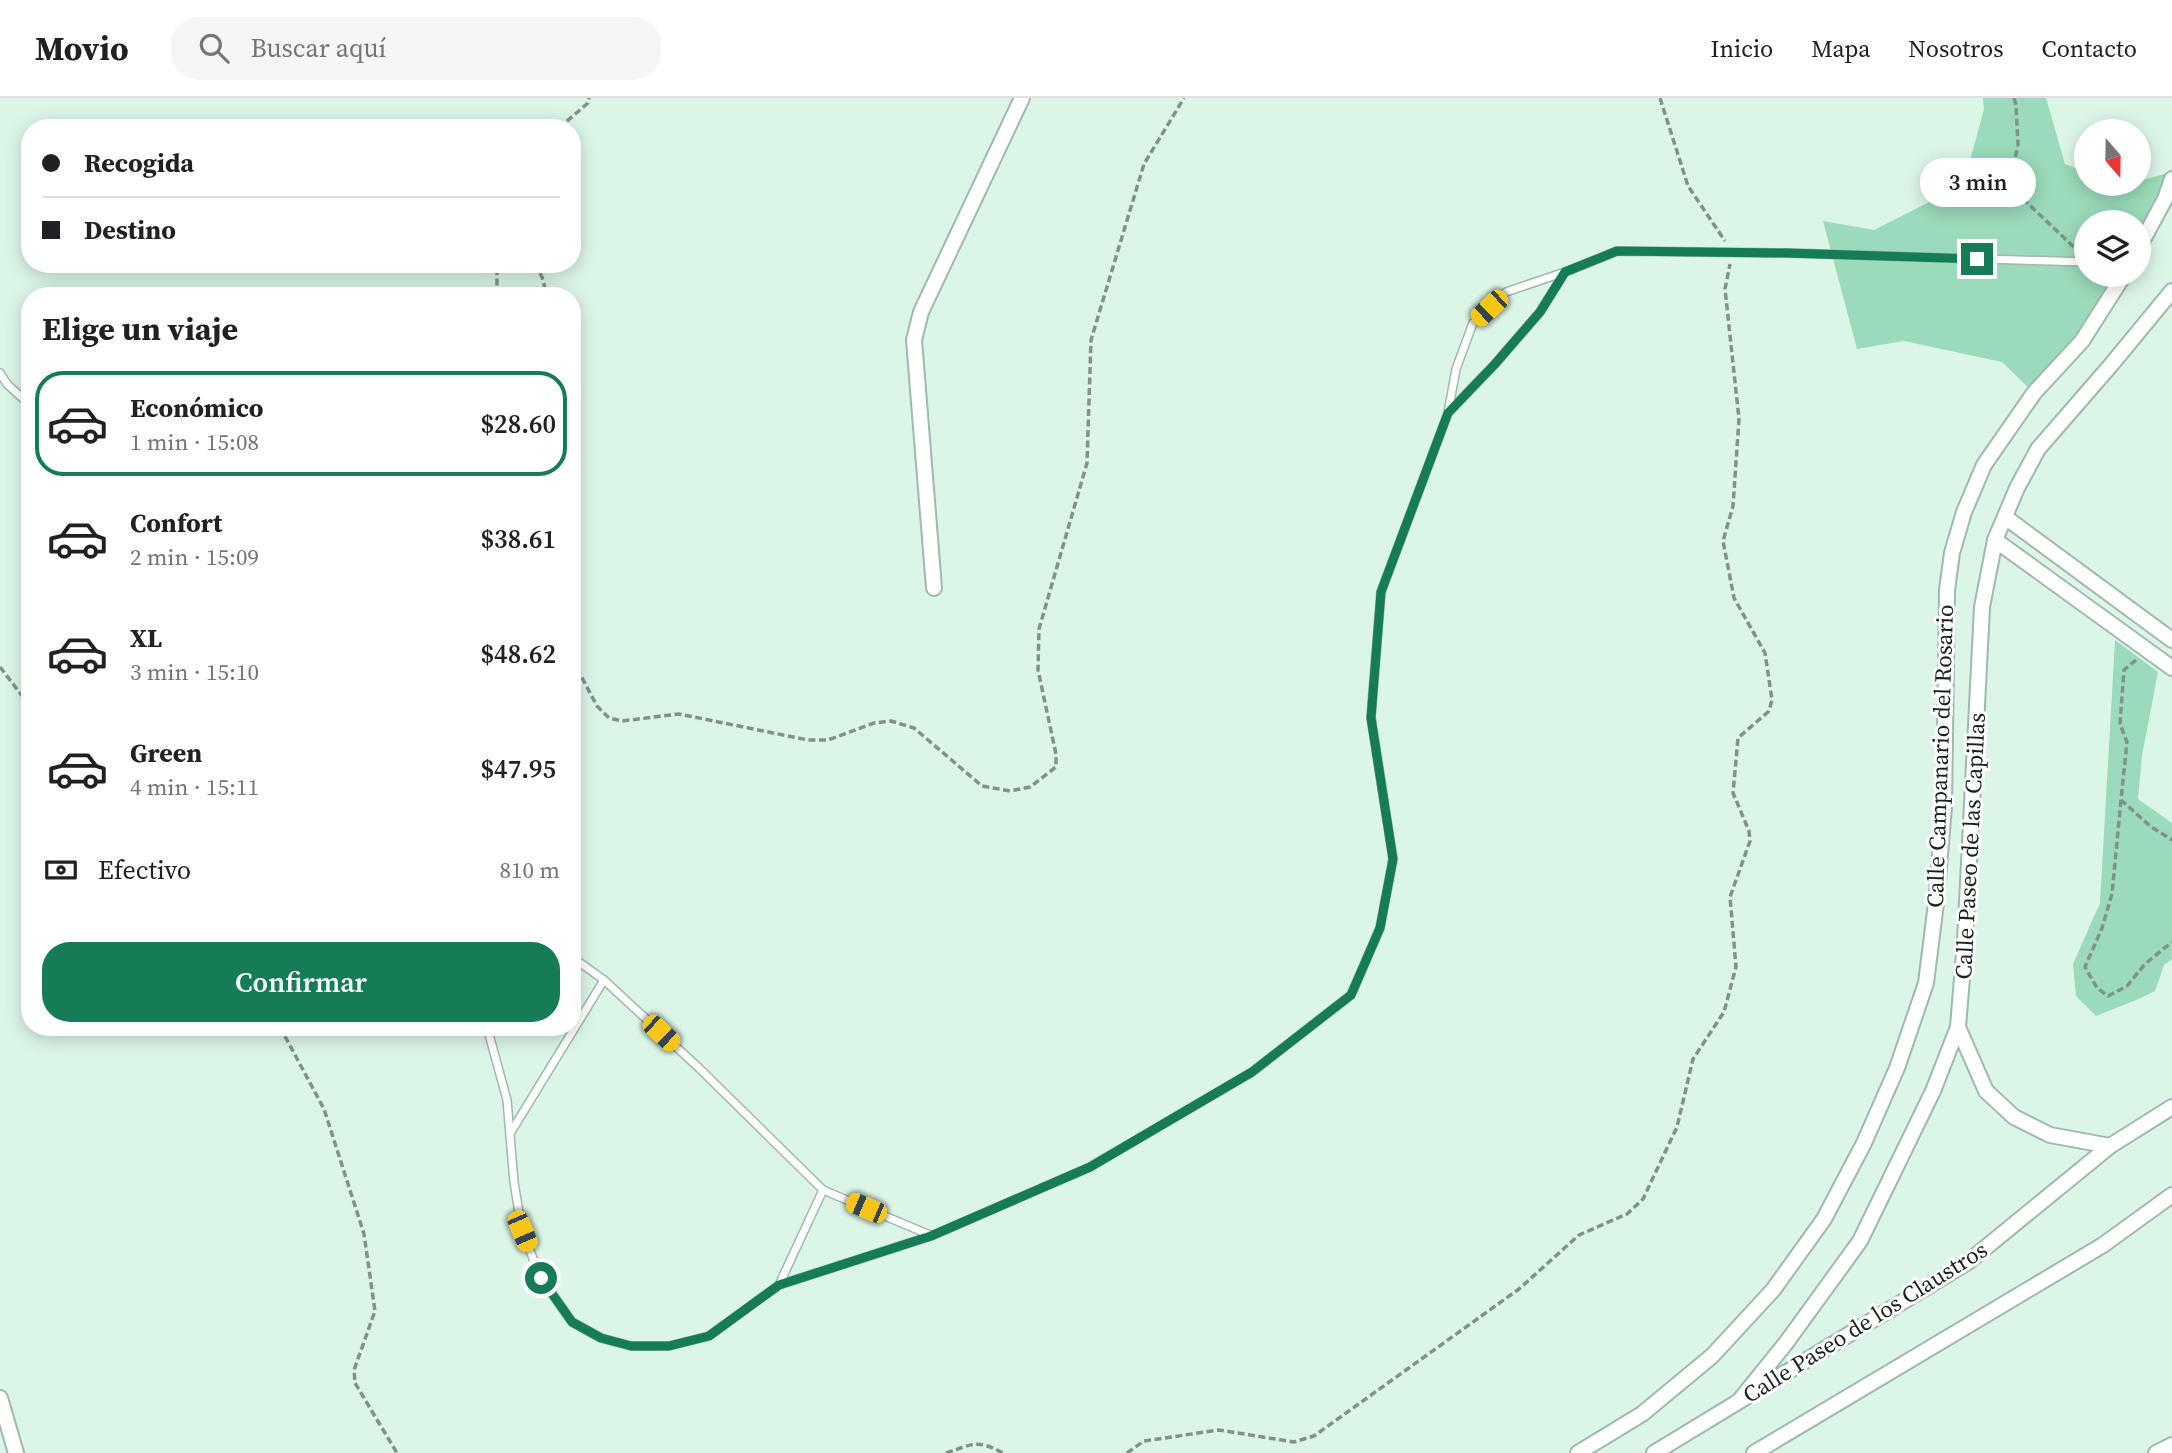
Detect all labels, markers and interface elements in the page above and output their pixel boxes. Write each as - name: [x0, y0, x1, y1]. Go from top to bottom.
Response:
- search box: [171, 17, 661, 80]
- text: Movio: [35, 26, 129, 71]
- icon: search: [195, 29, 233, 67]
- text: Buscar aquí: [251, 30, 386, 66]
- text: Inicio: [1711, 32, 1773, 65]
- text: Mapa: [1811, 32, 1870, 65]
- text: Nosotros: [1908, 32, 2004, 65]
- text: Contacto: [2042, 32, 2137, 65]
- north arrow: [2074, 119, 2151, 196]
- map controls: [2074, 119, 2151, 287]
- text: Recogida: [84, 145, 194, 181]
- callout: 3 min: [1919, 158, 2035, 206]
- text: 3 min: [1948, 166, 2008, 198]
- button: layers: [2074, 210, 2151, 287]
- text: Destino: [84, 212, 176, 248]
- route end: [1961, 243, 1993, 275]
- car: [1467, 286, 1512, 330]
- text: Elige un viaje: [42, 307, 238, 351]
- text: Económico: [130, 390, 263, 426]
- icon: car: [46, 392, 109, 455]
- text: $28.60: [481, 406, 556, 442]
- text: 1 min · 15:08: [130, 426, 259, 458]
- text: Confort: [130, 505, 222, 541]
- icon: car: [46, 507, 109, 570]
- text: $38.61: [481, 521, 556, 557]
- text: 2 min · 15:09: [130, 541, 259, 573]
- street label: Calle Campanario del Rosario: [1919, 604, 1961, 908]
- text: XL: [130, 620, 162, 656]
- icon: car: [46, 622, 109, 685]
- text: $48.62: [481, 636, 556, 672]
- text: 3 min · 15:10: [130, 656, 259, 688]
- street label: Calle Paseo de las Capillas: [1947, 712, 1993, 980]
- text: Green: [130, 735, 202, 771]
- icon: car: [46, 737, 109, 800]
- text: $47.95: [481, 751, 556, 787]
- text: 4 min · 15:11: [130, 771, 259, 803]
- icon: cash: [42, 851, 80, 889]
- text: Efectivo: [98, 852, 191, 888]
- text: 810 m: [499, 854, 560, 886]
- button: Confirmar: [42, 942, 560, 1022]
- car: [639, 1011, 684, 1055]
- car: [843, 1190, 890, 1226]
- car: [505, 1208, 540, 1254]
- street label: Calle Paseo de los Claustros: [1737, 1234, 1993, 1410]
- route start: [525, 1262, 557, 1294]

